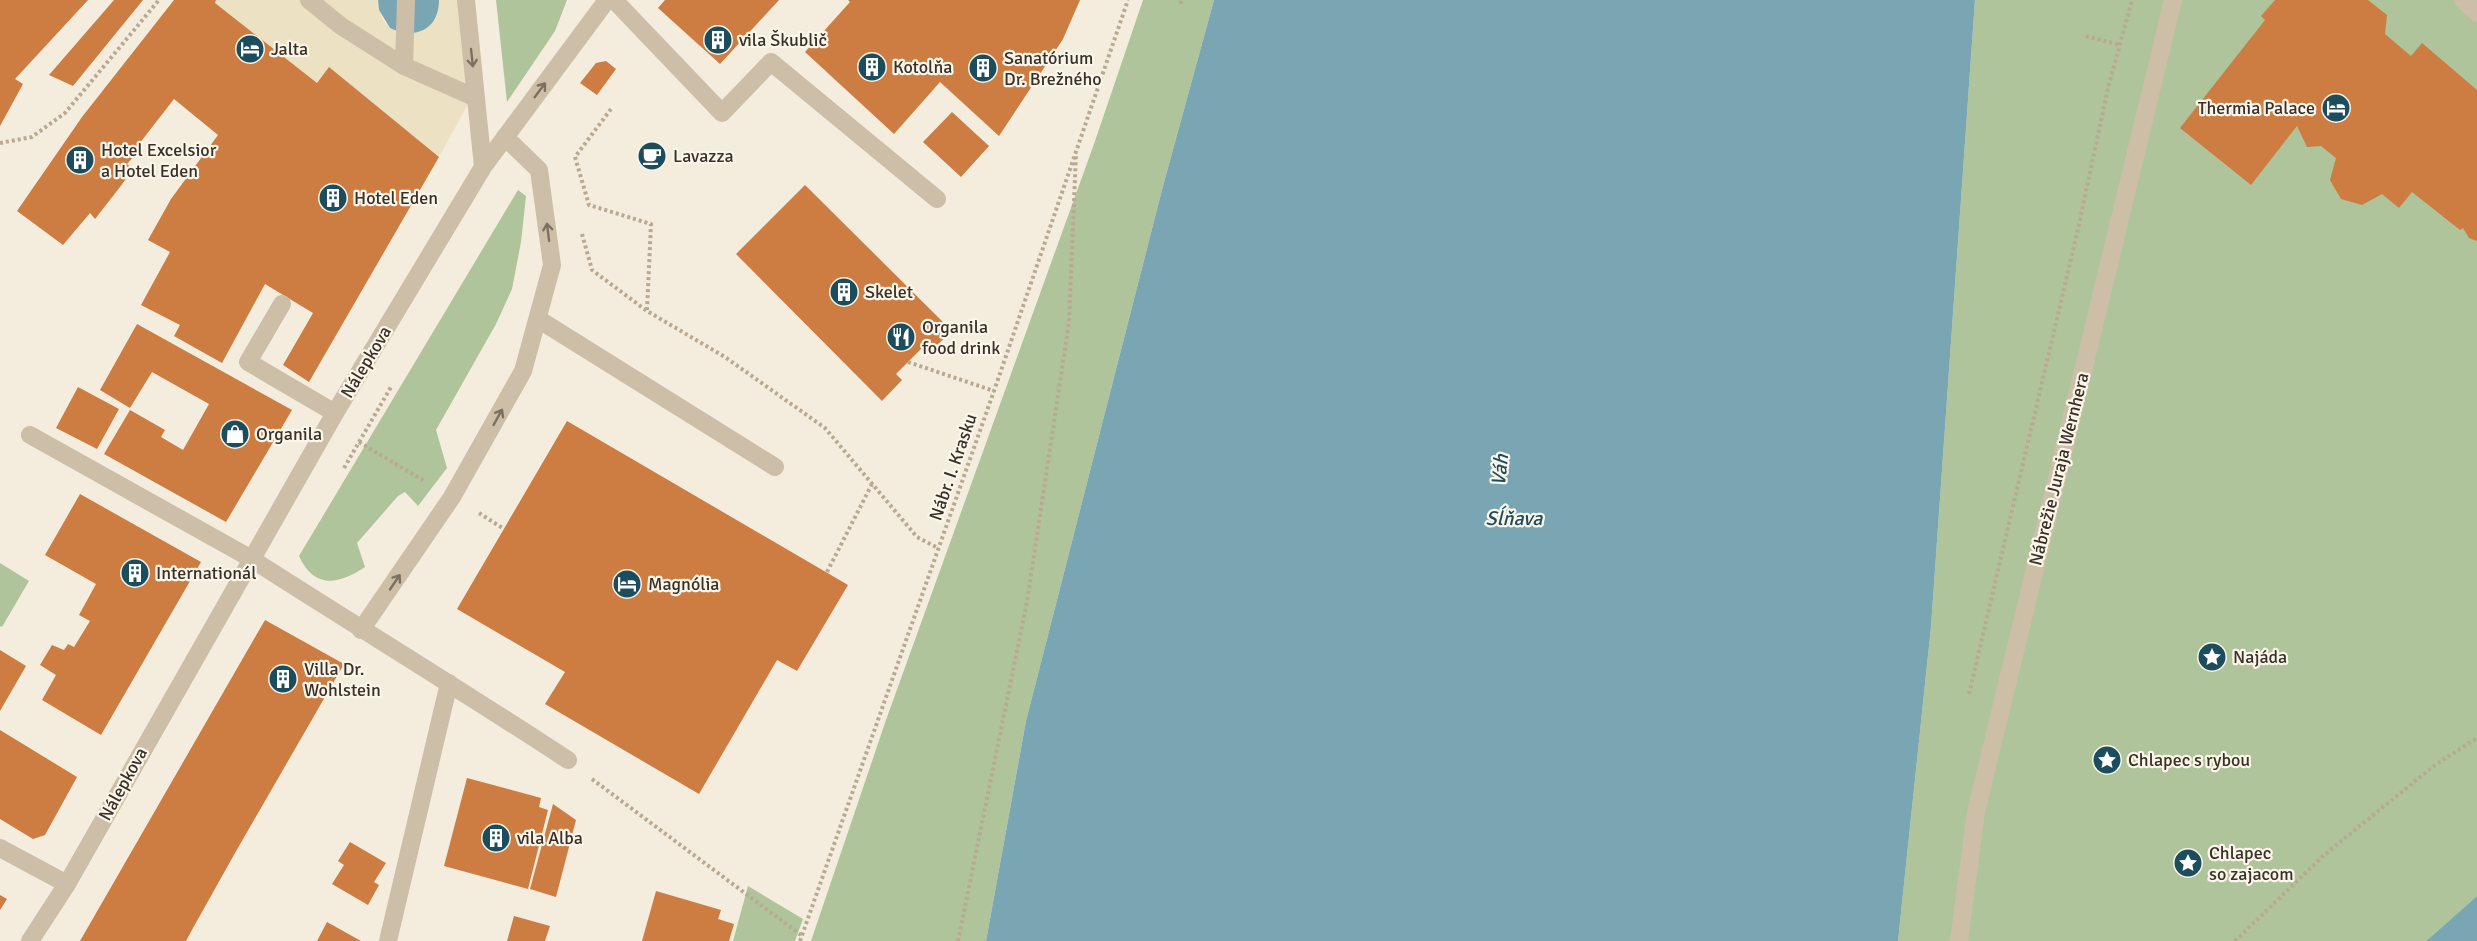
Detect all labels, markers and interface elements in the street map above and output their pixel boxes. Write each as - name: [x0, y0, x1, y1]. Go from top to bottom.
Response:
- building icon: vila Škublič: [702, 24, 734, 56]
- place label: vila Škublič: [739, 29, 827, 51]
- hotel icon: Jalta: [234, 33, 266, 65]
- place label: Jalta: [271, 38, 308, 60]
- place label: Sanatórium Dr. Brežného: [1004, 47, 1102, 90]
- one-way arrow: [467, 48, 478, 68]
- building icon: Kotolňa: [856, 51, 888, 83]
- building icon: Sanatórium Dr. Brežného: [967, 52, 999, 84]
- place label: Kotolňa: [893, 56, 952, 78]
- one-way arrow: [533, 82, 546, 98]
- hotel icon: Thermia Palace: [2320, 92, 2352, 124]
- place label: Thermia Palace: [2198, 97, 2315, 119]
- place label: Hotel Excelsior a Hotel Eden: [101, 139, 217, 182]
- cafe icon: Lavazza: [636, 140, 668, 172]
- building icon: Hotel Excelsior a Hotel Eden: [64, 144, 96, 176]
- place label: Lavazza: [673, 145, 734, 167]
- building icon: Hotel Eden: [317, 182, 349, 214]
- place label: Hotel Eden: [354, 187, 438, 209]
- one-way arrow: [543, 223, 554, 243]
- building icon: Skelet: [828, 276, 860, 308]
- place label: Skelet: [865, 281, 913, 303]
- place label: Organila food drink: [922, 316, 1000, 359]
- restaurant icon: Organila food drink: [885, 321, 917, 353]
- street label: Nálepkova: [336, 322, 396, 402]
- street label: Nábrežie Juraja Wernhera: [2024, 370, 2094, 568]
- one-way arrow: [493, 408, 504, 426]
- street label: Nábr. I. Krasku: [924, 411, 982, 523]
- shop icon: Organila: [219, 418, 251, 450]
- place label: Organila: [256, 423, 322, 445]
- water label: Váh: [1486, 452, 1514, 487]
- water label: Sĺňava: [1486, 505, 1543, 531]
- building icon: Internationál: [119, 557, 151, 589]
- place label: Internationál: [156, 562, 257, 584]
- hotel icon: Magnólia: [611, 568, 643, 600]
- one-way arrow: [388, 573, 401, 590]
- place label: Magnólia: [648, 573, 719, 595]
- place icon: Najáda: [2196, 641, 2228, 673]
- place label: Najáda: [2233, 646, 2287, 668]
- place label: Villa Dr. Wohlstein: [304, 658, 381, 701]
- building icon: Villa Dr. Wohlstein: [267, 663, 299, 695]
- street label: Nálepkova: [94, 744, 152, 824]
- place icon: Chlapec s rybou: [2091, 744, 2123, 776]
- place label: Chlapec s rybou: [2128, 749, 2250, 771]
- building icon: vila Alba: [480, 822, 512, 854]
- place label: vila Alba: [517, 827, 583, 849]
- place label: Chlapec so zajacom: [2209, 842, 2294, 885]
- place icon: Chlapec so zajacom: [2172, 847, 2204, 879]

